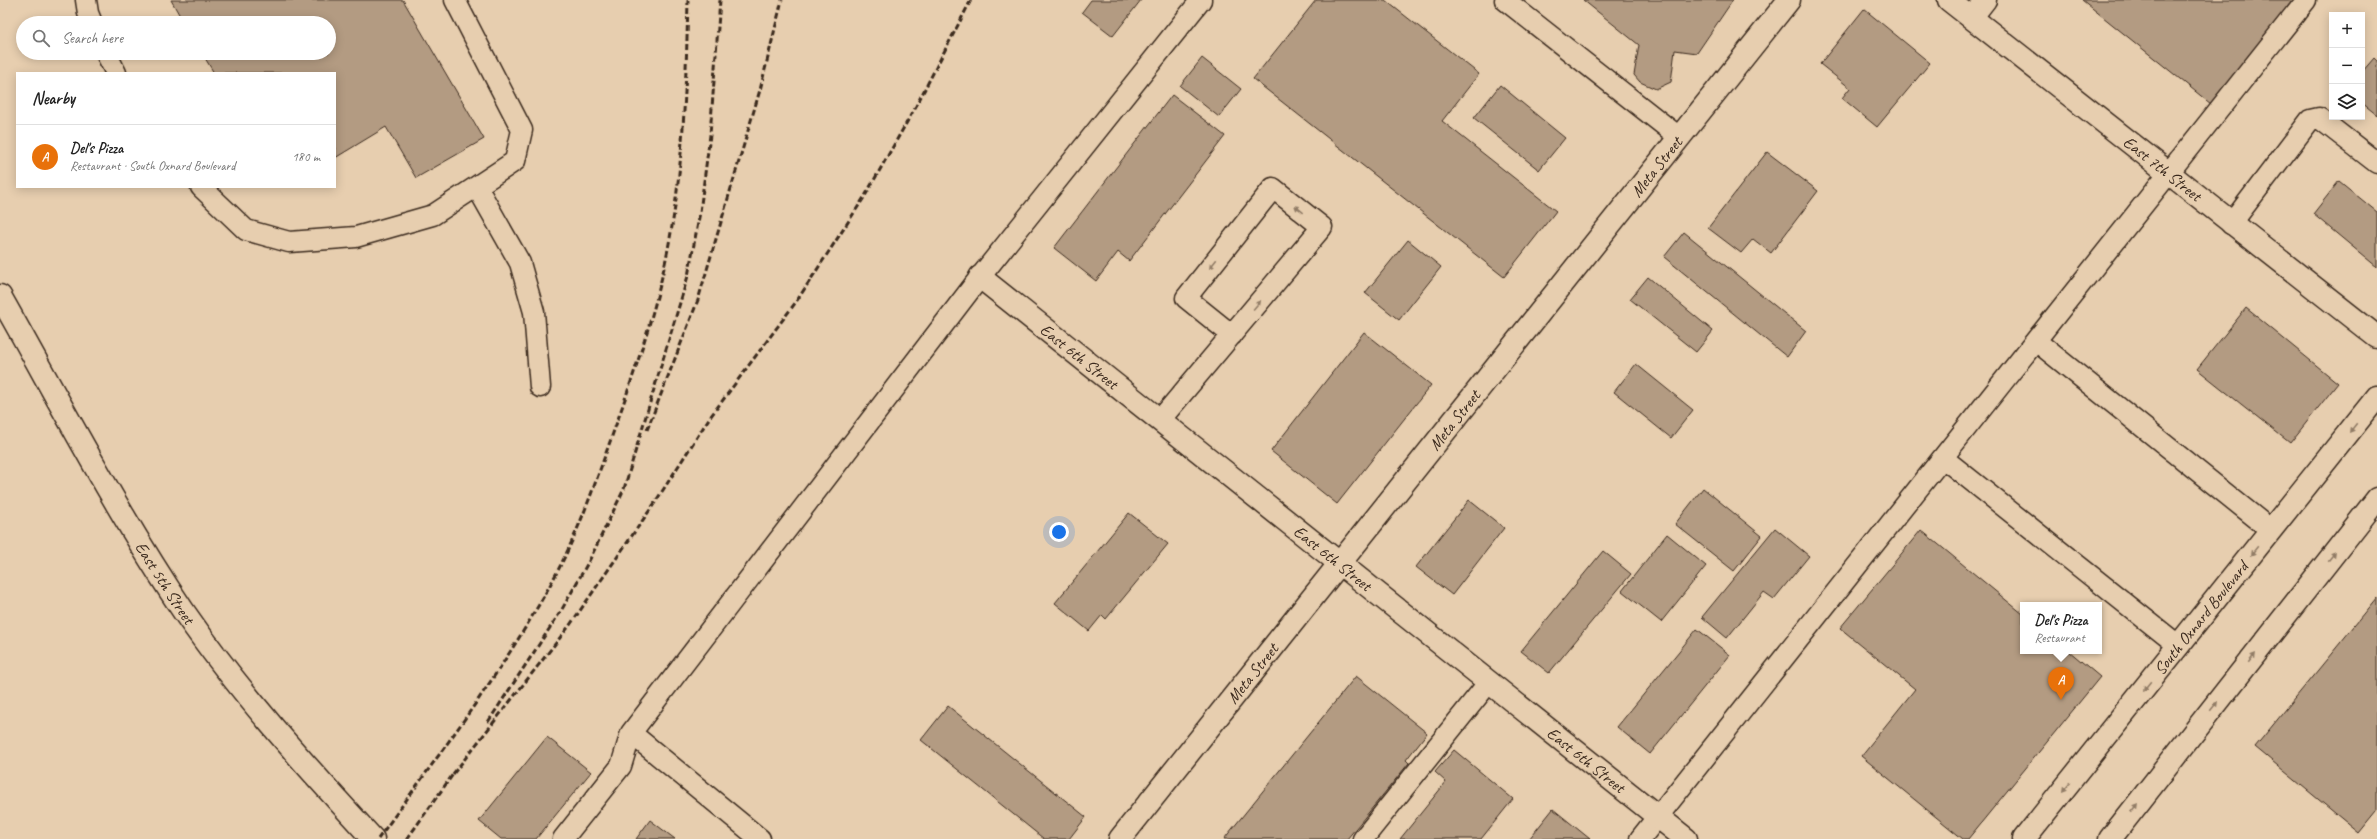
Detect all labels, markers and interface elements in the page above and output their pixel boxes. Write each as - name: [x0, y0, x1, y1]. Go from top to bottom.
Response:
- map controls: [2329, 12, 2365, 120]
- button: +: [2329, 12, 2365, 48]
- search box: [16, 16, 336, 60]
- icon: search: [30, 27, 52, 49]
- text: Search here: [62, 29, 123, 48]
- button: −: [2329, 48, 2365, 84]
- button: layers: [2329, 84, 2365, 120]
- text: Nearby: [32, 88, 75, 109]
- street label: Meta Street: [1626, 130, 1688, 201]
- street label: East 7th Street: [2119, 131, 2208, 207]
- text: Del's Pizza: [70, 139, 123, 158]
- text: A: [42, 149, 48, 165]
- text: 180 m: [292, 149, 320, 165]
- text: Restaurant · South Oxnard Boulevard: [70, 158, 235, 174]
- one-way arrow: [1293, 205, 1304, 213]
- one-way arrow: [1208, 259, 1217, 270]
- one-way arrow: [1252, 299, 1261, 310]
- street label: East 6th Street: [1036, 319, 1124, 395]
- street label: Meta Street: [1424, 384, 1486, 454]
- one-way arrow: [2348, 422, 2357, 433]
- street label: East 6th Street: [1290, 520, 1378, 597]
- your location: [1049, 522, 1069, 542]
- street label: East 5th Street: [131, 538, 201, 630]
- one-way arrow: [2250, 546, 2258, 557]
- one-way arrow: [2328, 550, 2337, 561]
- street label: South Oxnard Boulevard: [2149, 555, 2254, 679]
- popup: [2020, 602, 2102, 654]
- text: Del's Pizza: [2034, 611, 2088, 630]
- text: Restaurant: [2034, 630, 2085, 646]
- street label: Meta Street: [1222, 637, 1284, 708]
- one-way arrow: [2248, 653, 2256, 664]
- pin: A: [2048, 667, 2074, 700]
- one-way arrow: [2142, 680, 2151, 691]
- one-way arrow: [2210, 701, 2218, 712]
- street label: East 6th Street: [1543, 722, 1631, 799]
- one-way arrow: [2061, 782, 2070, 793]
- one-way arrow: [2129, 803, 2138, 814]

